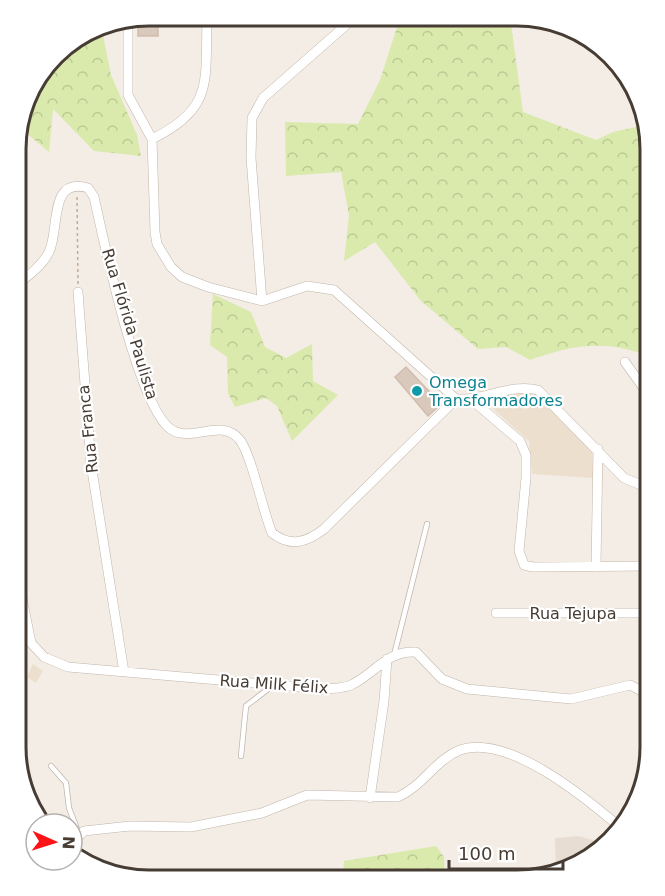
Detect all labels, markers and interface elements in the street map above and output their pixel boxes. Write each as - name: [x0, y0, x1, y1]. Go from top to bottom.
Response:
- street label: Rua Flórida Paulista: [98, 246, 162, 402]
- place label: Omega Transformadores: [428, 373, 563, 410]
- street label: Rua Franca: [74, 384, 102, 474]
- marker: Omega Transformadores: [410, 384, 424, 398]
- street label: Rua Tejupa: [530, 604, 616, 623]
- street label: Rua Milk Félix: [219, 671, 329, 697]
- north arrow: [24, 812, 84, 872]
- scale bar: [449, 833, 563, 871]
- text: N: [59, 836, 78, 850]
- text: 100 m: [458, 843, 516, 864]

